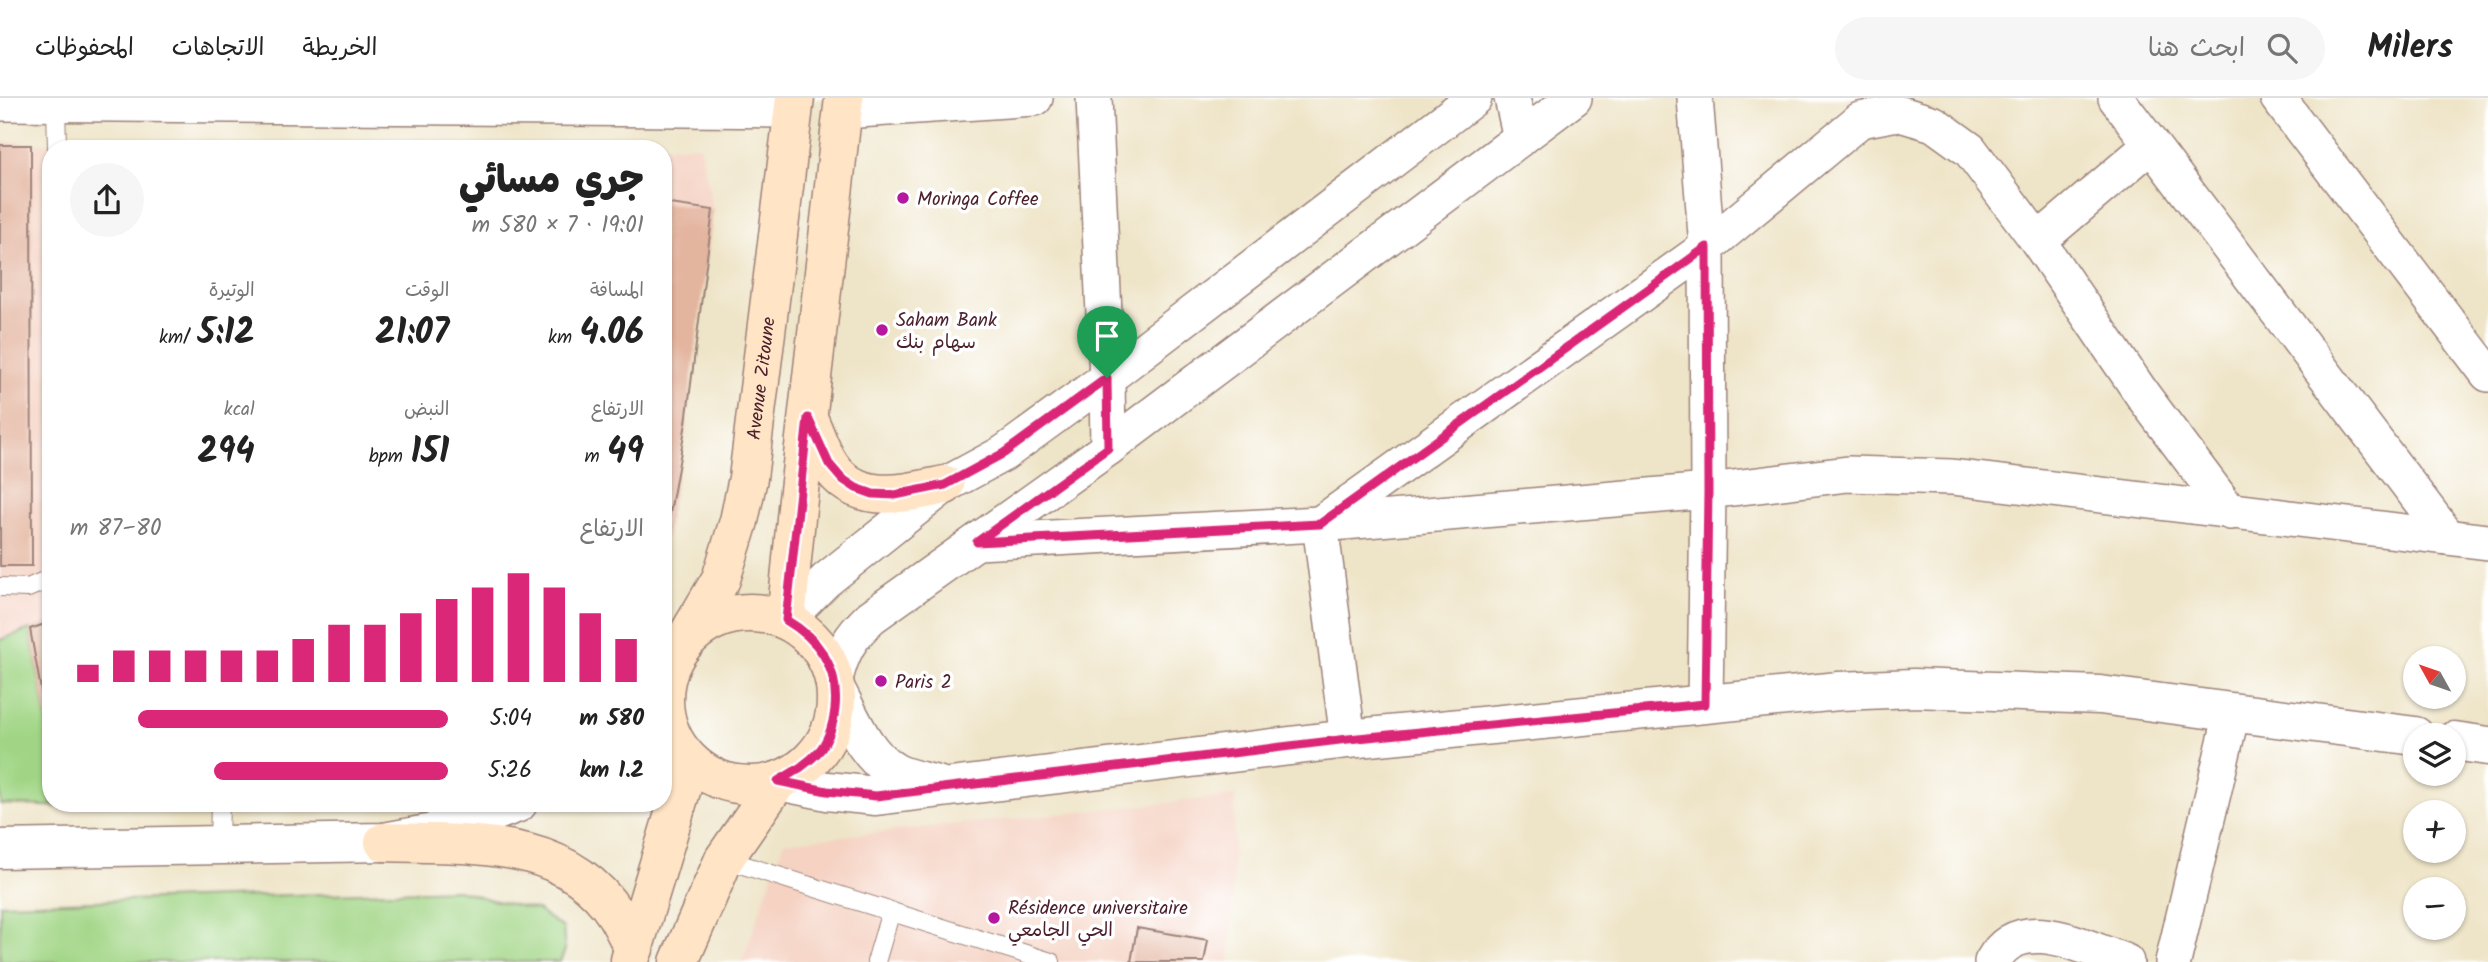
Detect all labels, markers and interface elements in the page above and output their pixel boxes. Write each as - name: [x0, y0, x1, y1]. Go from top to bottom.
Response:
- search box: [1835, 17, 2325, 80]
- text: Milers: [2367, 22, 2453, 75]
- text: ابحث هنا: [2148, 28, 2245, 70]
- text: المحفوظات: [35, 29, 134, 68]
- text: الاتجاهات: [172, 29, 265, 68]
- text: الخريطة: [303, 29, 377, 68]
- icon: search: [2263, 29, 2301, 67]
- text: جري مسائي: [459, 152, 644, 212]
- button: share: [70, 163, 144, 237]
- place label: Moringa Coffee: [917, 185, 1039, 215]
- marker: Moringa Coffee: [895, 190, 911, 206]
- text: 19:01 · 7 × 580 m: [472, 208, 644, 244]
- text: الوتيرة: [209, 276, 255, 306]
- text: الوقت: [405, 276, 449, 306]
- text: المسافة: [590, 276, 644, 306]
- text: 5:12: [197, 306, 255, 362]
- text: 21:07: [375, 306, 449, 362]
- text: 4.06: [580, 306, 644, 362]
- place label: Saham Bank سهام بنك: [896, 306, 997, 358]
- pin: [1077, 306, 1137, 378]
- street label: Avenue Zitoune: [740, 315, 785, 442]
- icon: arrive: [1088, 317, 1126, 355]
- marker: Saham Bank سهام بنك: [874, 322, 890, 338]
- text: /km: [159, 323, 197, 353]
- text: km: [548, 323, 580, 353]
- text: kcal: [224, 395, 255, 425]
- text: النبض: [404, 395, 449, 425]
- text: الارتفاع: [591, 395, 644, 425]
- text: 294: [197, 425, 255, 481]
- text: 151: [410, 425, 449, 481]
- text: 49: [607, 425, 644, 481]
- text: bpm: [369, 442, 410, 472]
- text: m: [584, 442, 607, 472]
- text: 80–87 m: [70, 511, 161, 547]
- text: الارتفاع: [580, 512, 644, 548]
- north arrow: [2403, 646, 2466, 709]
- map controls: [2403, 646, 2466, 940]
- place label: Paris 2: [895, 668, 952, 698]
- marker: Paris 2: [873, 673, 889, 689]
- text: 5:04: [490, 701, 532, 737]
- text: 580 m: [579, 701, 644, 737]
- button: layers: [2403, 723, 2466, 786]
- text: 5:26: [488, 753, 532, 789]
- text: 1.2 km: [579, 753, 644, 789]
- button: +: [2403, 800, 2466, 863]
- button: −: [2403, 877, 2466, 940]
- place label: Résidence universitaire الحي الجامعي: [1008, 894, 1188, 946]
- marker: Résidence universitaire الحي الجامعي: [986, 910, 1002, 926]

